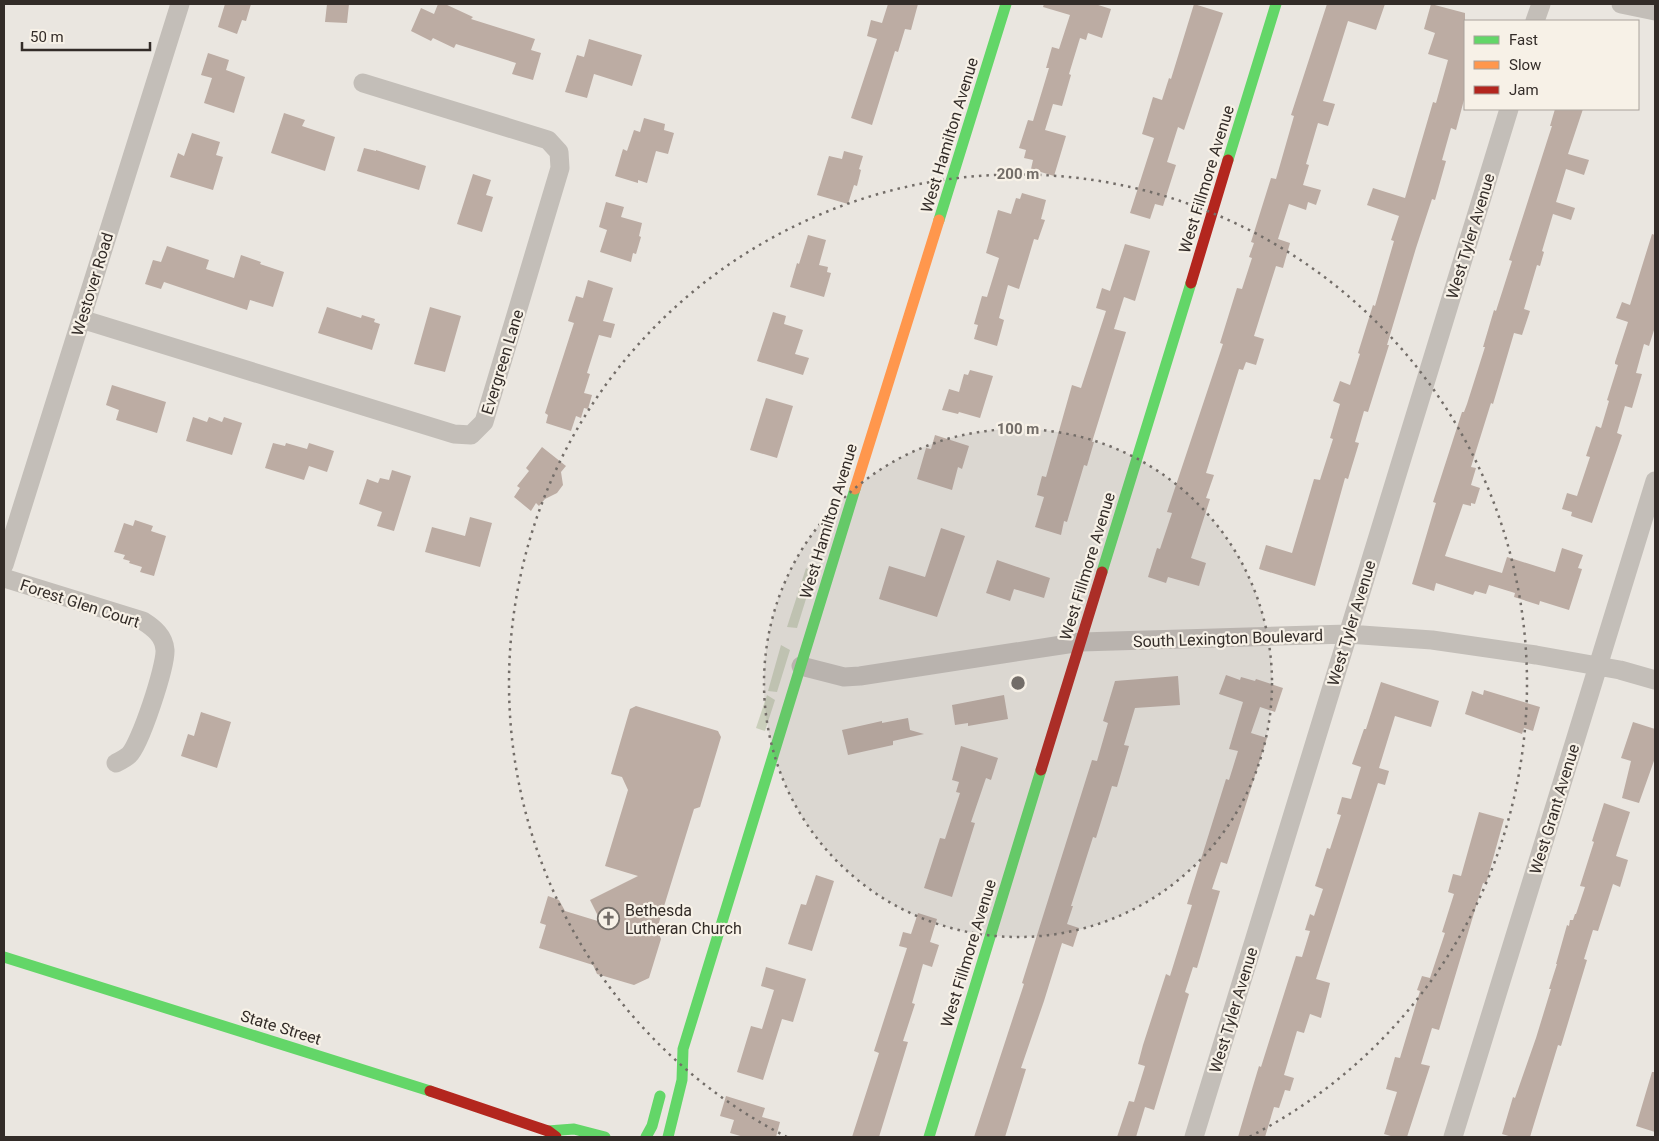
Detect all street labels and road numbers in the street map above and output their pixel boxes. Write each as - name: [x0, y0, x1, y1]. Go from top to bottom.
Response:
- street label: West Hamilton Avenue: [917, 55, 982, 215]
- street label: West Fillmore Avenue: [1175, 103, 1238, 255]
- street label: West Tyler Avenue: [1442, 171, 1499, 301]
- street label: Westover Road: [68, 230, 117, 338]
- street label: Evergreen Lane: [477, 307, 527, 417]
- street label: West Hamilton Avenue: [796, 441, 861, 601]
- street label: West Fillmore Avenue: [1056, 490, 1119, 642]
- street label: West Tyler Avenue: [1323, 558, 1380, 688]
- street label: Forest Glen Court: [18, 575, 142, 632]
- street label: South Lexington Boulevard: [1133, 626, 1323, 651]
- street label: West Grant Avenue: [1526, 742, 1583, 876]
- street label: West Fillmore Avenue: [937, 877, 1000, 1029]
- street label: West Tyler Avenue: [1205, 945, 1262, 1075]
- street label: State Street: [238, 1006, 323, 1049]

